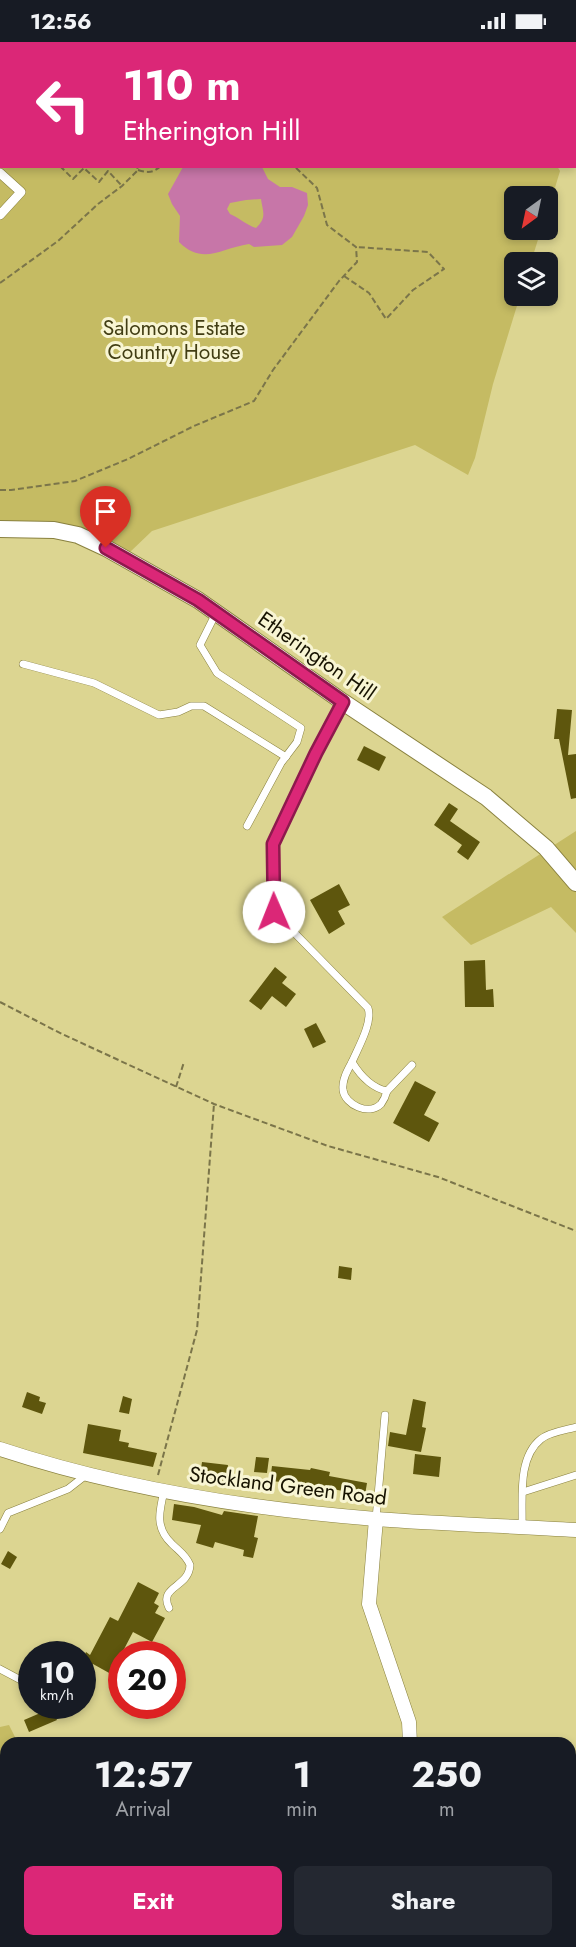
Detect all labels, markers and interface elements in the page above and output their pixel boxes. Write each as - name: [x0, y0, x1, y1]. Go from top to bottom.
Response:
- text: 12:56: [30, 5, 92, 37]
- text: 110 m: [123, 55, 241, 116]
- icon: left: [24, 66, 102, 144]
- text: Etherington Hill: [123, 111, 301, 150]
- north arrow: [504, 186, 558, 240]
- map controls: [504, 186, 558, 306]
- button: layers: [504, 252, 558, 306]
- park label: Salomons Estate Country House: [103, 313, 245, 367]
- pin: [80, 486, 131, 548]
- icon: arrive: [89, 495, 122, 528]
- street label: Etherington Hill: [252, 604, 382, 708]
- position arrow: [242, 880, 306, 944]
- street label: Stockland Green Road: [187, 1459, 389, 1513]
- speed limit sign: 20: [108, 1641, 186, 1719]
- text: 10: [39, 1651, 75, 1694]
- text: km/h: [40, 1684, 74, 1706]
- text: 12:57: [94, 1748, 192, 1800]
- text: 1: [293, 1748, 311, 1800]
- text: 250: [411, 1748, 482, 1800]
- text: Arrival: [116, 1795, 171, 1824]
- text: min: [286, 1795, 318, 1824]
- text: m: [439, 1795, 455, 1824]
- button: Exit: [24, 1866, 282, 1935]
- button: Share: [294, 1866, 552, 1935]

